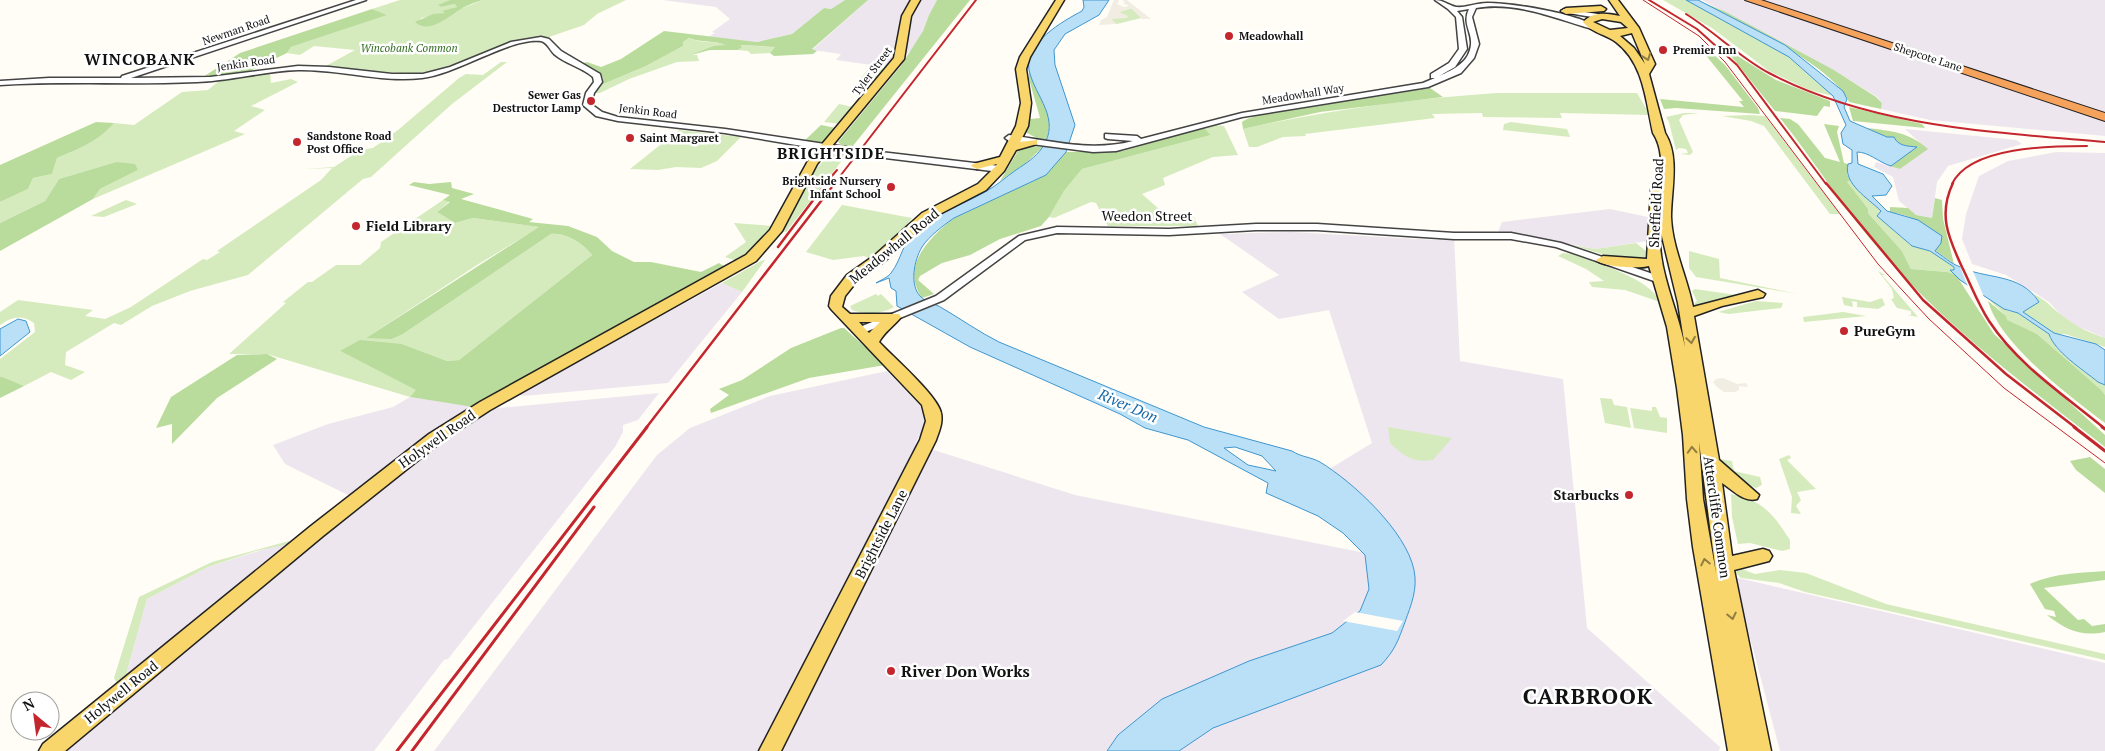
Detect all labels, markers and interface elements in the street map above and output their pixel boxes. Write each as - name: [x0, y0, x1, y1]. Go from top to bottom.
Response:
- street label: Newman Road: [200, 12, 272, 48]
- place label: Meadowhall: [1239, 29, 1304, 43]
- marker: Meadowhall: [1223, 30, 1235, 42]
- street label: Shepcote Lane: [1892, 39, 1964, 75]
- park label: Wincobank Common: [361, 41, 457, 55]
- place label: Premier Inn: [1673, 43, 1736, 57]
- street label: Tyler Street: [849, 44, 895, 98]
- marker: Premier Inn: [1657, 44, 1669, 56]
- district label: WINCOBANK: [84, 48, 196, 70]
- street label: Jenkin Road: [216, 52, 276, 74]
- one-way arrow: [1641, 52, 1651, 60]
- street label: Meadowhall Way: [1261, 81, 1345, 107]
- place label: Sewer Gas Destructor Lamp: [493, 88, 581, 115]
- marker: Sewer Gas Destructor Lamp: [585, 95, 597, 107]
- street label: Jenkin Road: [618, 100, 678, 122]
- place label: Sandstone Road Post Office: [307, 129, 392, 156]
- place label: Saint Margaret: [640, 131, 719, 145]
- marker: Saint Margaret: [624, 132, 636, 144]
- marker: Sandstone Road Post Office: [291, 136, 303, 148]
- district label: BRIGHTSIDE: [777, 142, 885, 164]
- street label: Sheffield Road: [1644, 158, 1667, 248]
- place label: Brightside Nursery Infant School: [782, 174, 881, 201]
- marker: Brightside Nursery Infant School: [885, 181, 897, 193]
- street label: Meadowhall Road: [845, 203, 943, 288]
- street label: Weedon Street: [1102, 206, 1193, 225]
- place label: Field Library: [366, 216, 452, 235]
- marker: Field Library: [350, 220, 362, 232]
- place label: PureGym: [1854, 321, 1915, 340]
- marker: PureGym: [1838, 325, 1850, 337]
- one-way arrow: [1685, 335, 1695, 344]
- water label: River Don: [1095, 383, 1161, 427]
- street label: Holywell Road: [394, 405, 479, 472]
- one-way arrow: [1686, 446, 1697, 454]
- street label: Attercliffe Common: [1700, 455, 1736, 580]
- place label: Starbucks: [1554, 485, 1619, 504]
- street label: Brightside Lane: [850, 486, 911, 582]
- marker: Starbucks: [1623, 489, 1635, 501]
- one-way arrow: [1700, 558, 1710, 567]
- one-way arrow: [1726, 612, 1737, 621]
- street label: Holywell Road: [80, 656, 162, 727]
- place label: River Don Works: [901, 660, 1030, 682]
- marker: River Don Works: [885, 665, 897, 677]
- district label: CARBROOK: [1523, 681, 1653, 710]
- north arrow: [10, 691, 60, 741]
- text: N: [19, 693, 38, 715]

